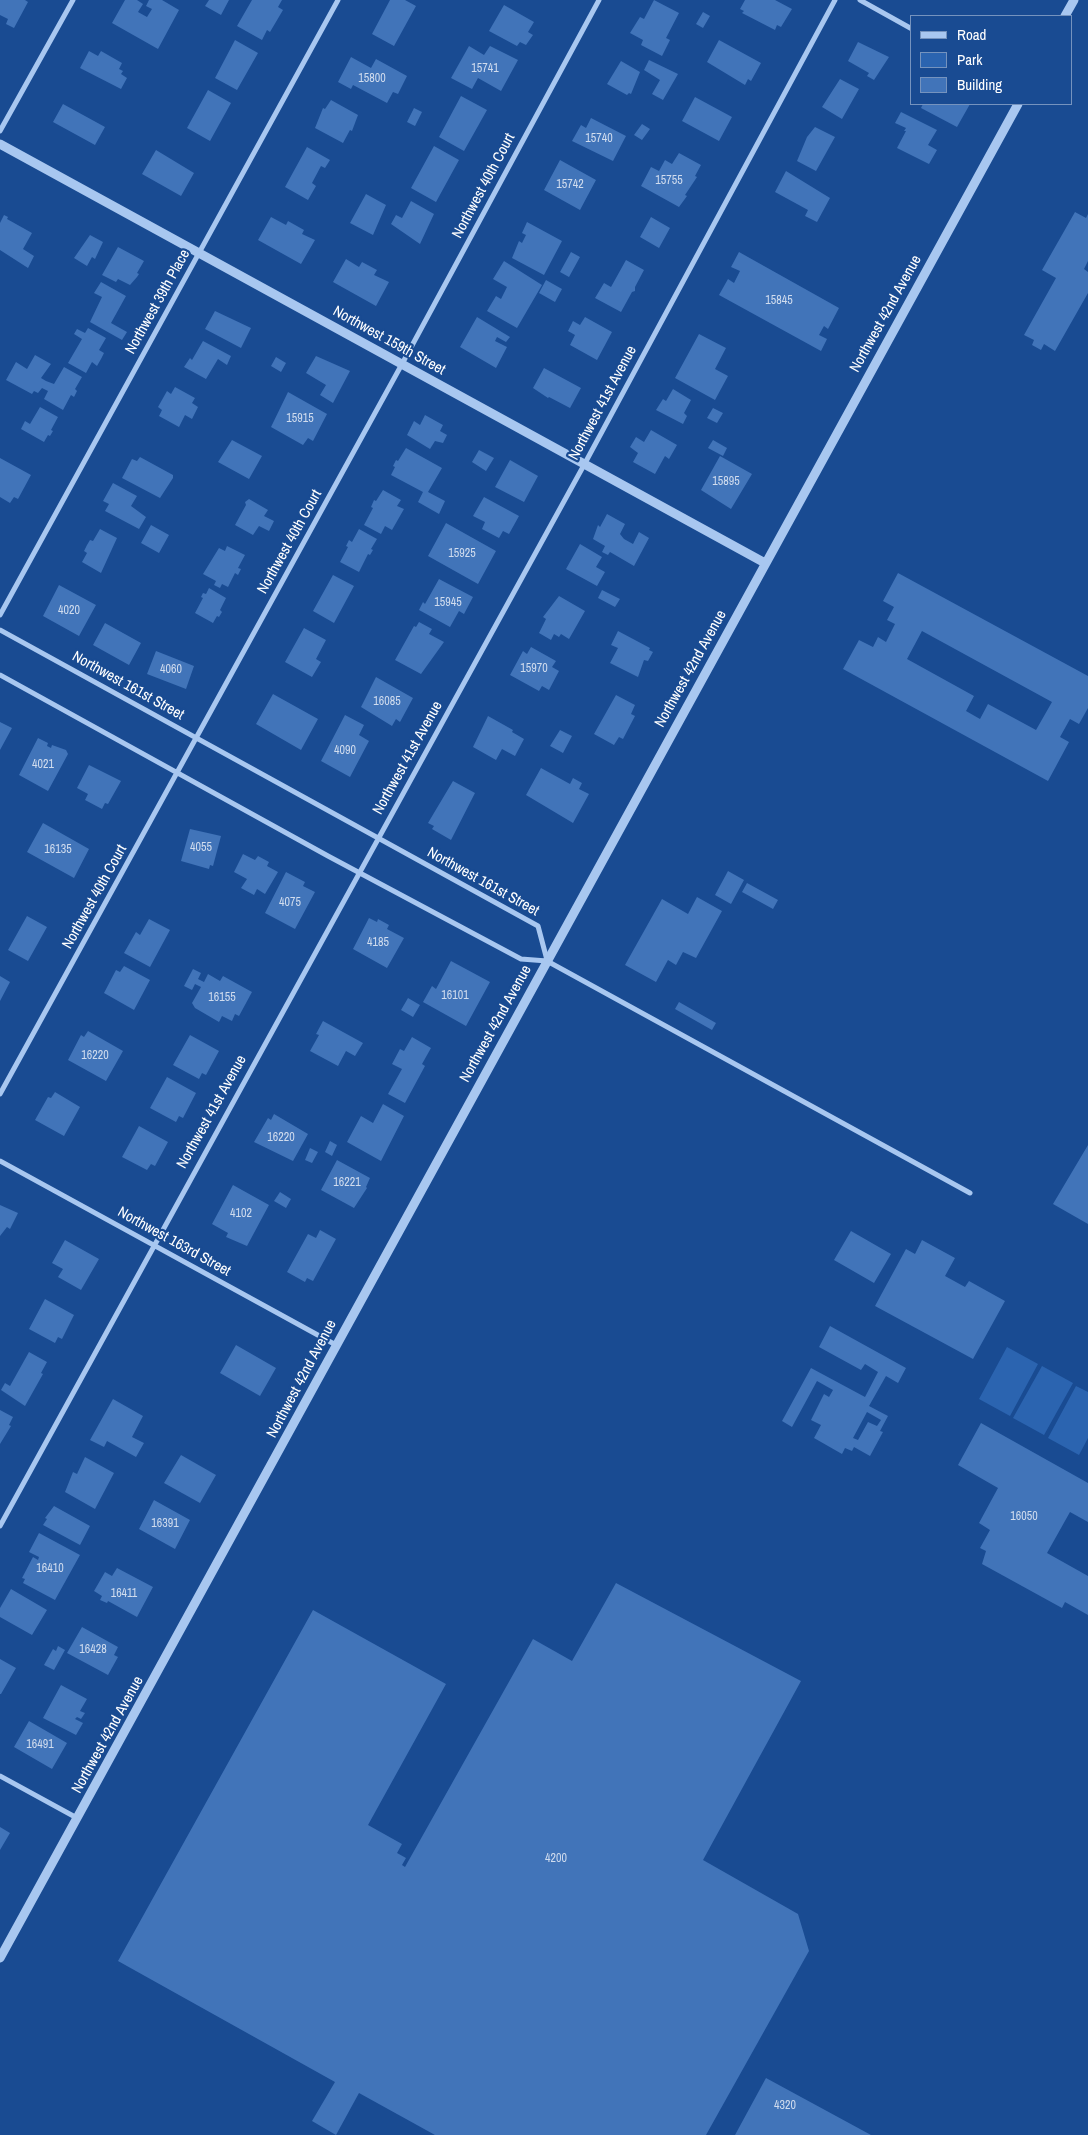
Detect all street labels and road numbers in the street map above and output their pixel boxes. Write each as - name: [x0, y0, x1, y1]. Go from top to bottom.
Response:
- street label: Northwest 40th Court: [449, 130, 519, 242]
- street label: Northwest 39th Place: [122, 247, 194, 357]
- street label: Northwest 42nd Avenue: [846, 252, 926, 376]
- street label: Northwest 159th Street: [330, 303, 448, 379]
- street label: Northwest 41st Avenue: [565, 343, 641, 463]
- street label: Northwest 40th Court: [254, 487, 326, 597]
- street label: Northwest 42nd Avenue: [651, 607, 731, 731]
- street label: Northwest 161st Street: [69, 648, 187, 724]
- street label: Northwest 41st Avenue: [369, 698, 447, 818]
- street label: Northwest 40th Court: [59, 842, 131, 952]
- street label: Northwest 161st Street: [424, 844, 542, 920]
- street label: Northwest 42nd Avenue: [456, 962, 536, 1086]
- street label: Northwest 41st Avenue: [173, 1052, 251, 1172]
- street label: Northwest 163rd Street: [114, 1203, 234, 1281]
- street label: Northwest 42nd Avenue: [263, 1317, 341, 1441]
- street label: Northwest 42nd Avenue: [68, 1673, 148, 1797]

